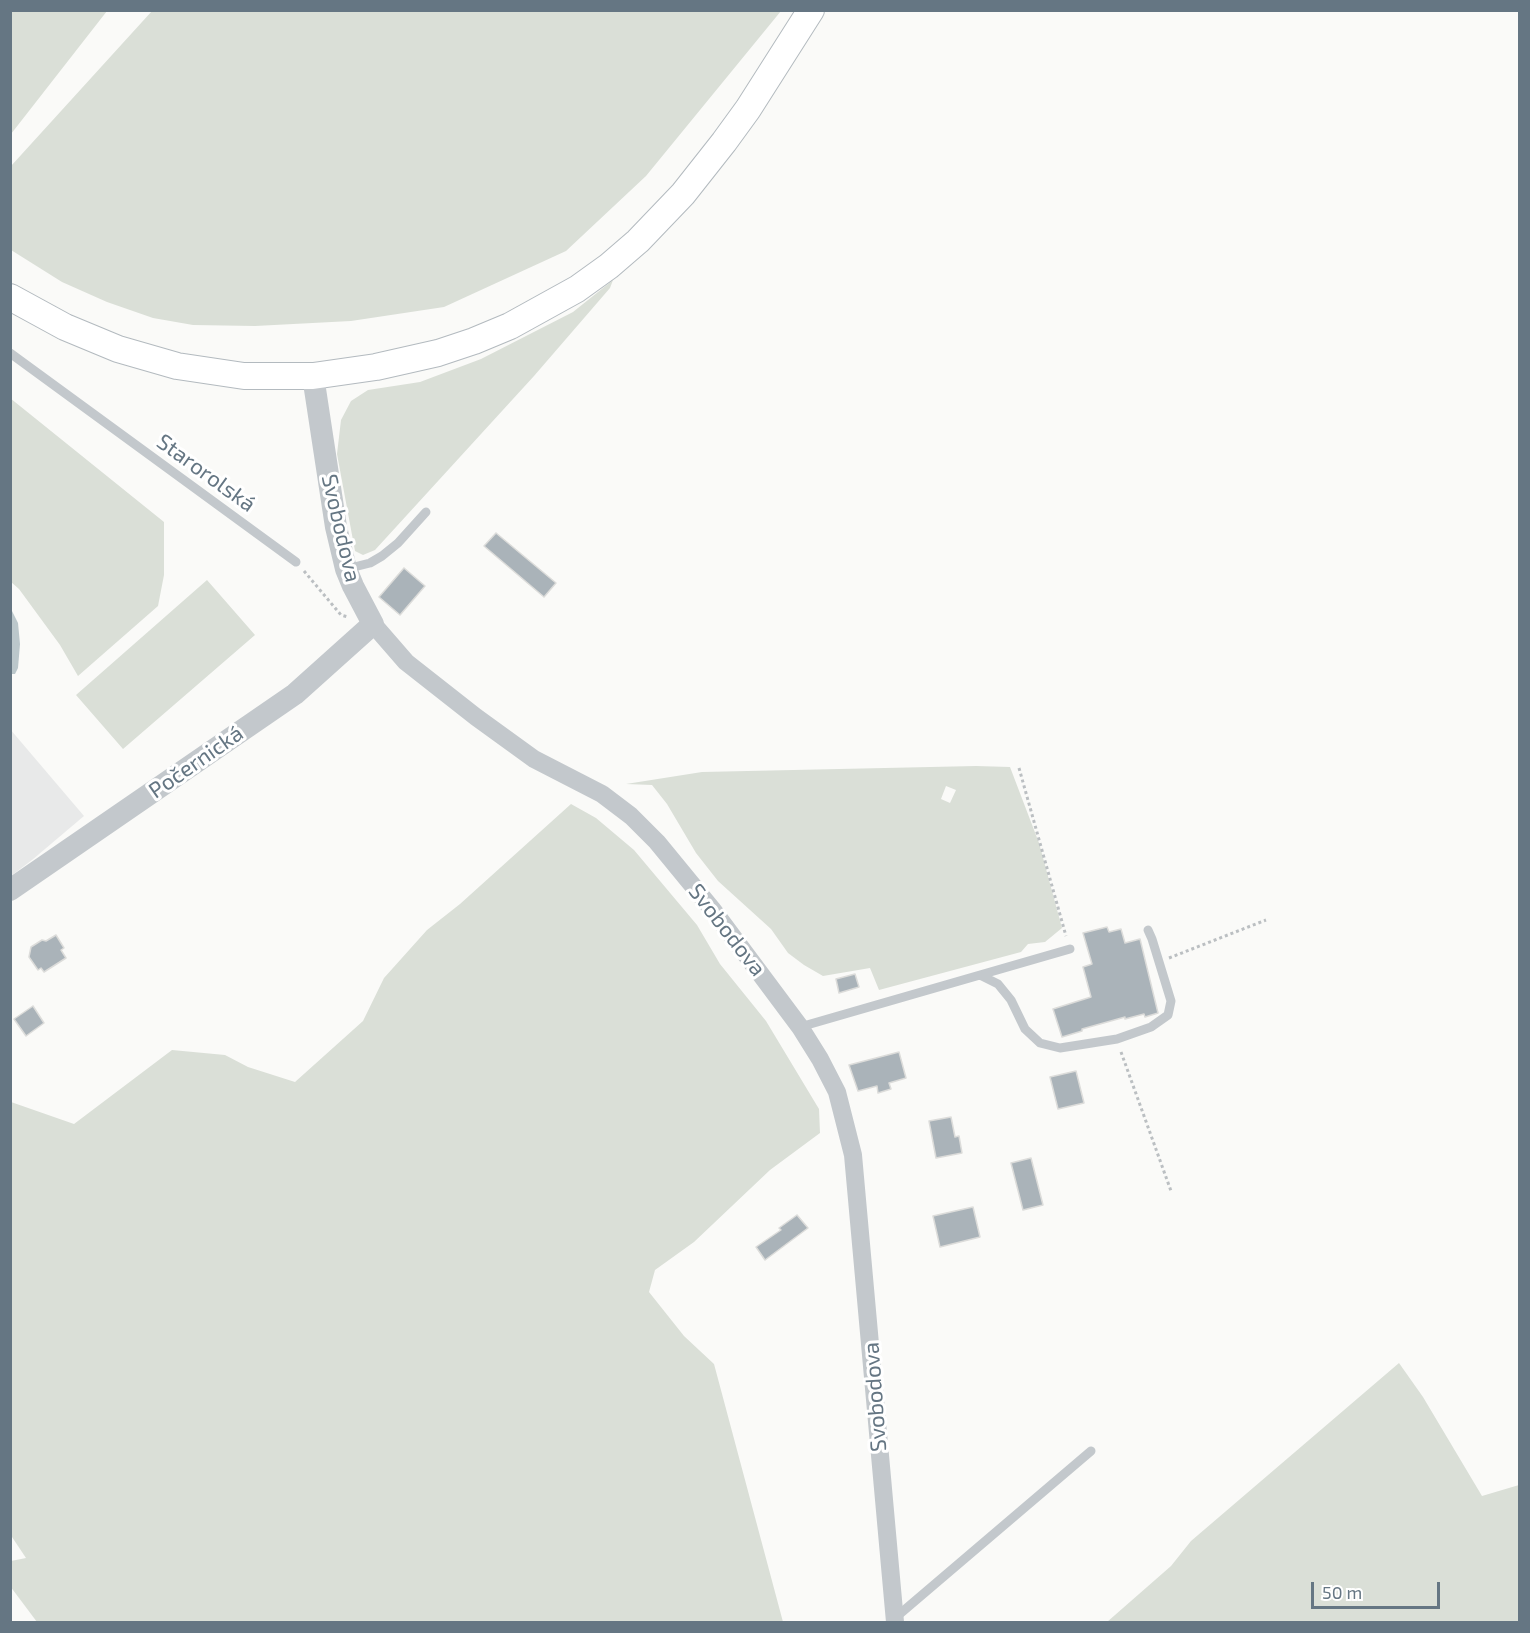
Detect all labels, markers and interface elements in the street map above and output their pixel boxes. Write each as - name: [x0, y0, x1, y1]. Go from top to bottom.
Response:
- street label: Starorolská: [151, 428, 261, 518]
- street label: Svobodova: [316, 472, 366, 584]
- street label: Počernická: [144, 720, 248, 804]
- street label: Svobodova: [683, 879, 771, 981]
- street label: Svobodova: [858, 1341, 892, 1453]
- scale bar: [1314, 1570, 1443, 1608]
- text: 50 m: [1322, 1581, 1362, 1603]

